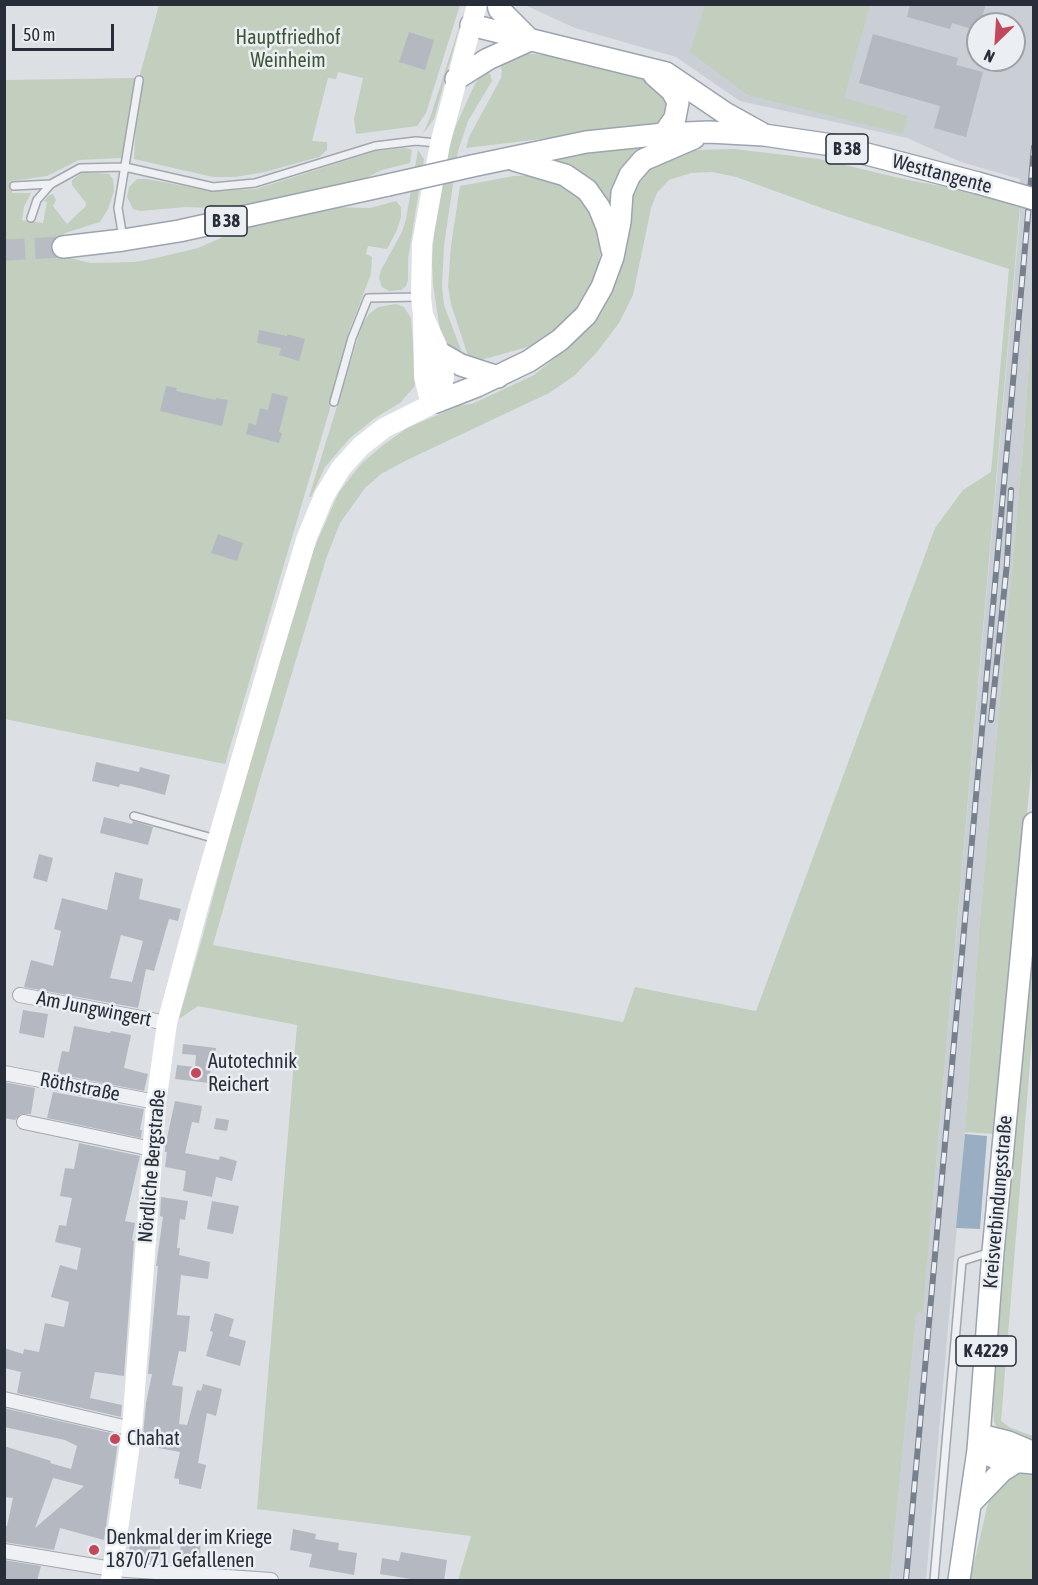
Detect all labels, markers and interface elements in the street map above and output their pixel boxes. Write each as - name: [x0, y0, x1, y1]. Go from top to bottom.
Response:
- scale bar: [15, 12, 117, 50]
- north arrow: [966, 12, 1026, 72]
- text: 50 m: [23, 24, 55, 45]
- park label: Hauptfriedhof Weinheim: [236, 26, 340, 73]
- text: N: [981, 46, 997, 67]
- road number: B 38: [826, 134, 868, 164]
- street label: Westtangente: [890, 149, 994, 199]
- road number: B 38: [205, 206, 247, 236]
- street label: Am Jungwingert: [35, 986, 153, 1032]
- place label: Autotechnik Reichert: [208, 1050, 297, 1097]
- marker: Autotechnik Reichert: [189, 1066, 203, 1080]
- street label: Röthstraße: [38, 1067, 122, 1107]
- street label: Nördliche Bergstraße: [133, 1088, 171, 1244]
- street label: Kreisverbindungsstraße: [978, 1114, 1018, 1290]
- road number: K 4229: [956, 1336, 1016, 1366]
- place label: Chahat: [127, 1427, 180, 1451]
- marker: Chahat: [108, 1432, 122, 1446]
- place label: Denkmal der im Kriege 1870/71 Gefallenen: [106, 1526, 272, 1573]
- marker: Denkmal der im Kriege 1870/71 Gefallenen: [87, 1543, 101, 1557]

